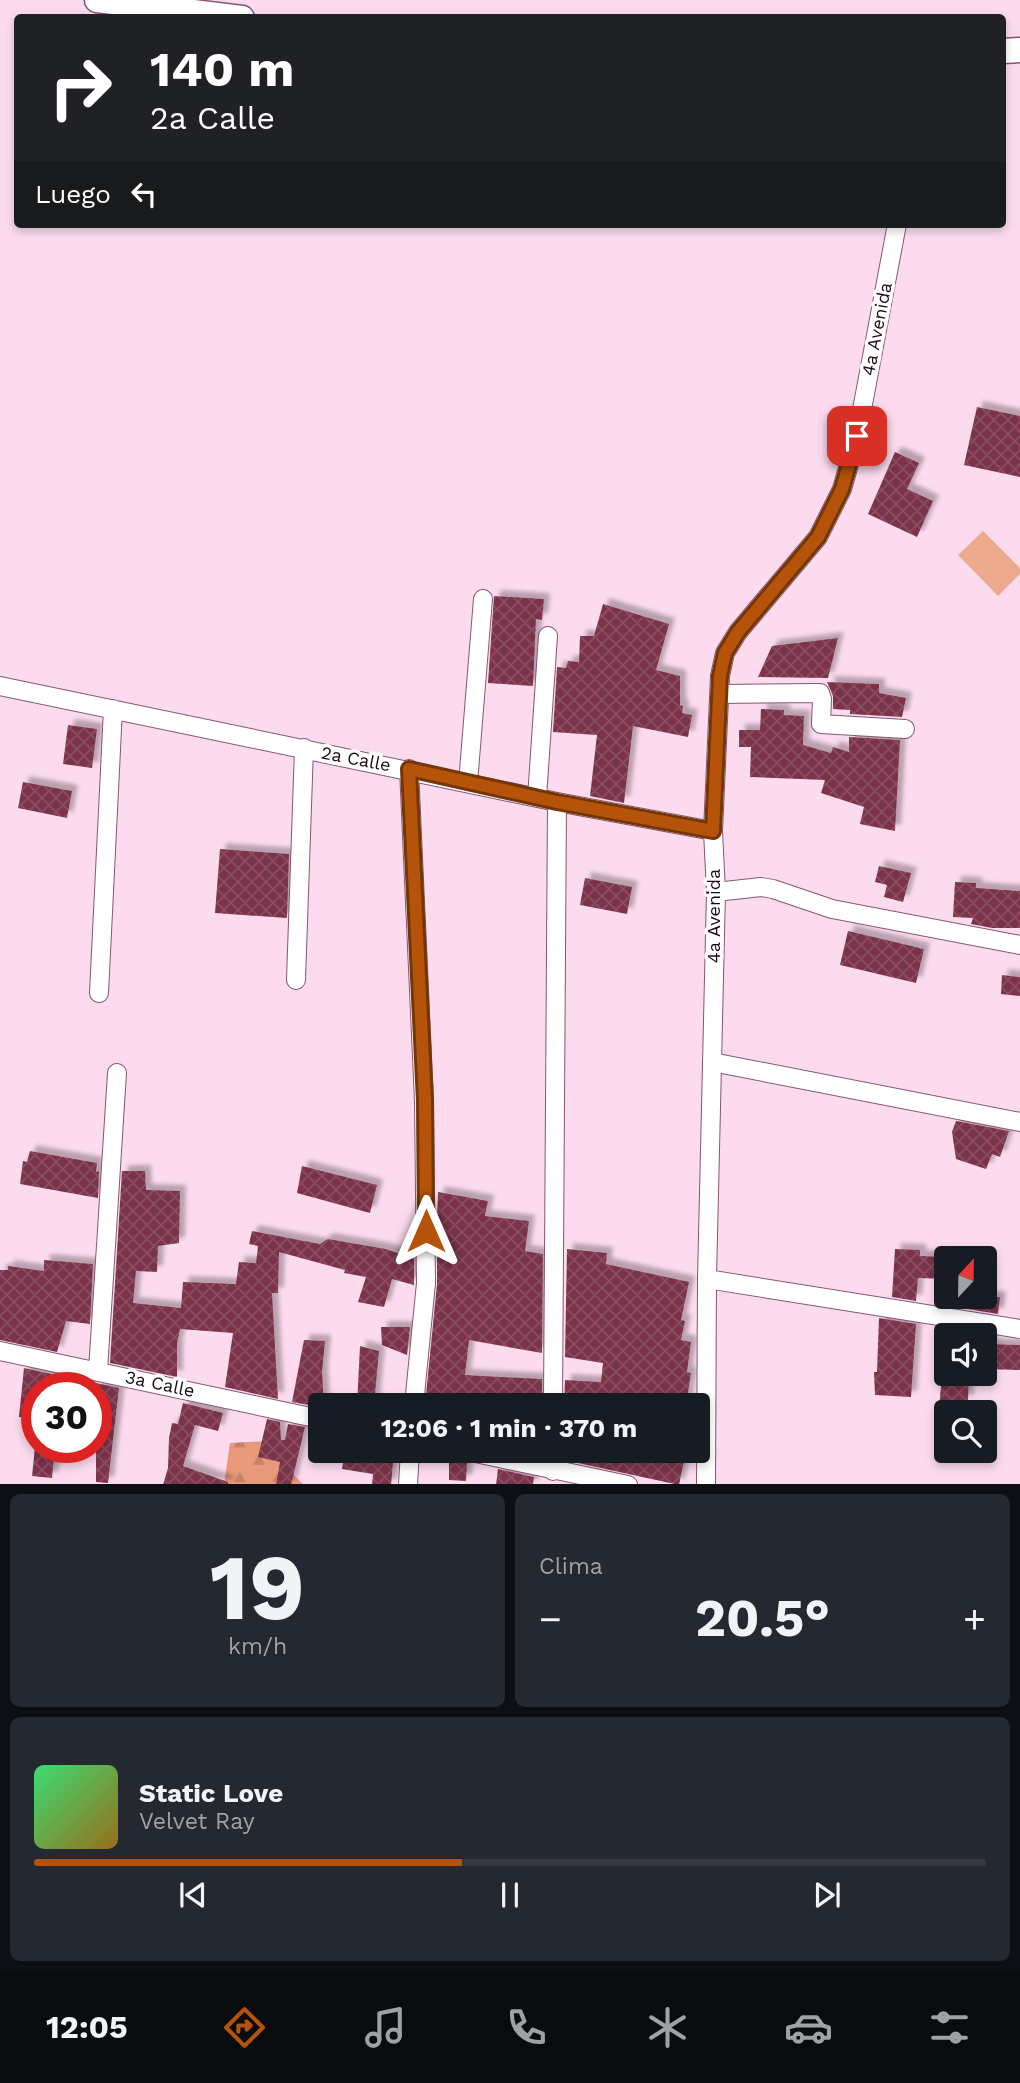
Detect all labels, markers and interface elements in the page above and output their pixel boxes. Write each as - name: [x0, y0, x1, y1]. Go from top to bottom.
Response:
- text: 140 m: [150, 40, 294, 98]
- icon: right: [35, 42, 126, 133]
- text: 2a Calle: [150, 99, 275, 137]
- icon: left: [125, 175, 163, 213]
- text: Luego: [35, 179, 111, 209]
- street label: 4a Avenida: [857, 280, 896, 377]
- pin: [827, 406, 887, 466]
- icon: arrive: [838, 417, 876, 455]
- street label: 2a Calle: [320, 741, 393, 776]
- street label: 4a Avenida: [703, 869, 724, 963]
- position arrow: [389, 1194, 463, 1268]
- north arrow: [934, 1246, 998, 1309]
- map controls: [934, 1246, 997, 1463]
- button: sound: [934, 1323, 997, 1386]
- street label: 3a Calle: [124, 1366, 197, 1401]
- speed limit sign: 30: [21, 1372, 112, 1463]
- button: search: [934, 1400, 997, 1463]
- text: 12:06 · 1 min · 370 m: [381, 1413, 637, 1443]
- text: 19: [210, 1534, 305, 1641]
- text: Clima: [539, 1553, 603, 1580]
- text: 20.5°: [695, 1588, 830, 1649]
- text: −: [539, 1597, 562, 1641]
- text: +: [963, 1597, 986, 1641]
- text: km/h: [228, 1633, 287, 1660]
- text: Static Love: [139, 1778, 283, 1808]
- text: Velvet Ray: [139, 1808, 255, 1835]
- icon: previous: [174, 1876, 212, 1914]
- icon: pause: [491, 1876, 529, 1914]
- icon: next: [808, 1876, 846, 1914]
- icon: directions: [220, 2003, 269, 2052]
- icon: music: [361, 2003, 410, 2052]
- icon: phone: [502, 2003, 551, 2052]
- icon: climate: [643, 2003, 692, 2052]
- icon: car: [784, 2003, 833, 2052]
- icon: filters: [925, 2003, 974, 2052]
- text: 12:05: [46, 2008, 128, 2046]

